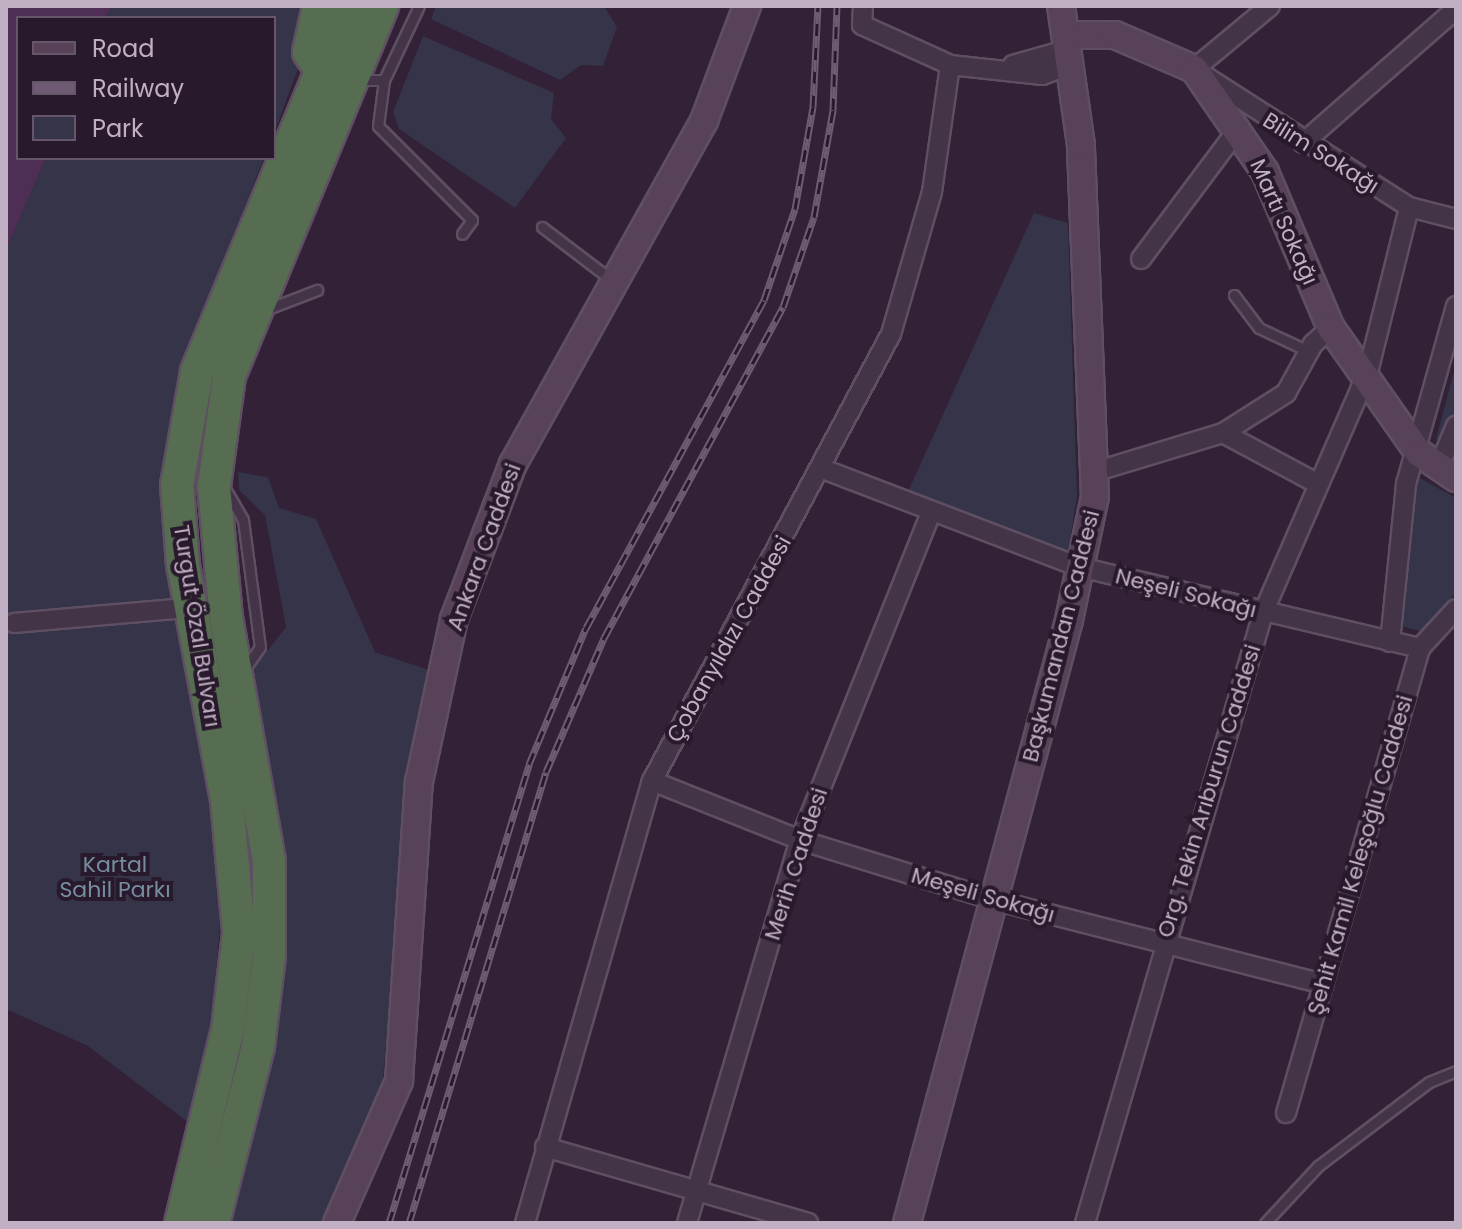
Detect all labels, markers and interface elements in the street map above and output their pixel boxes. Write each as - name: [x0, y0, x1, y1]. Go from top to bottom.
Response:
- legend: [16, 16, 276, 160]
- text: Road: [92, 32, 154, 65]
- text: Railway: [92, 72, 184, 105]
- street label: Bilim Sokağı: [1258, 107, 1384, 199]
- text: Park: [92, 112, 143, 145]
- street label: Martı Sokağı: [1245, 155, 1323, 289]
- street label: Ankara Caddesi: [441, 460, 527, 634]
- street label: Başkumandan Caddesi: [1017, 507, 1105, 765]
- street label: Turgut Özal Bulvarı: [168, 523, 226, 729]
- street label: Çobanyıldızı Caddesi: [661, 531, 797, 747]
- street label: Neşeli Sokağı: [1113, 563, 1259, 623]
- street label: Org. Tekin Arıburun Caddesi: [1152, 641, 1266, 941]
- street label: Şehit Kamil Keleşoğlu Caddesi: [1302, 692, 1418, 1018]
- street label: Merih Caddesi: [759, 785, 833, 943]
- park label: Kartal Sahil Parkı: [59, 851, 171, 902]
- street label: Meşeli Sokağı: [908, 862, 1058, 928]

